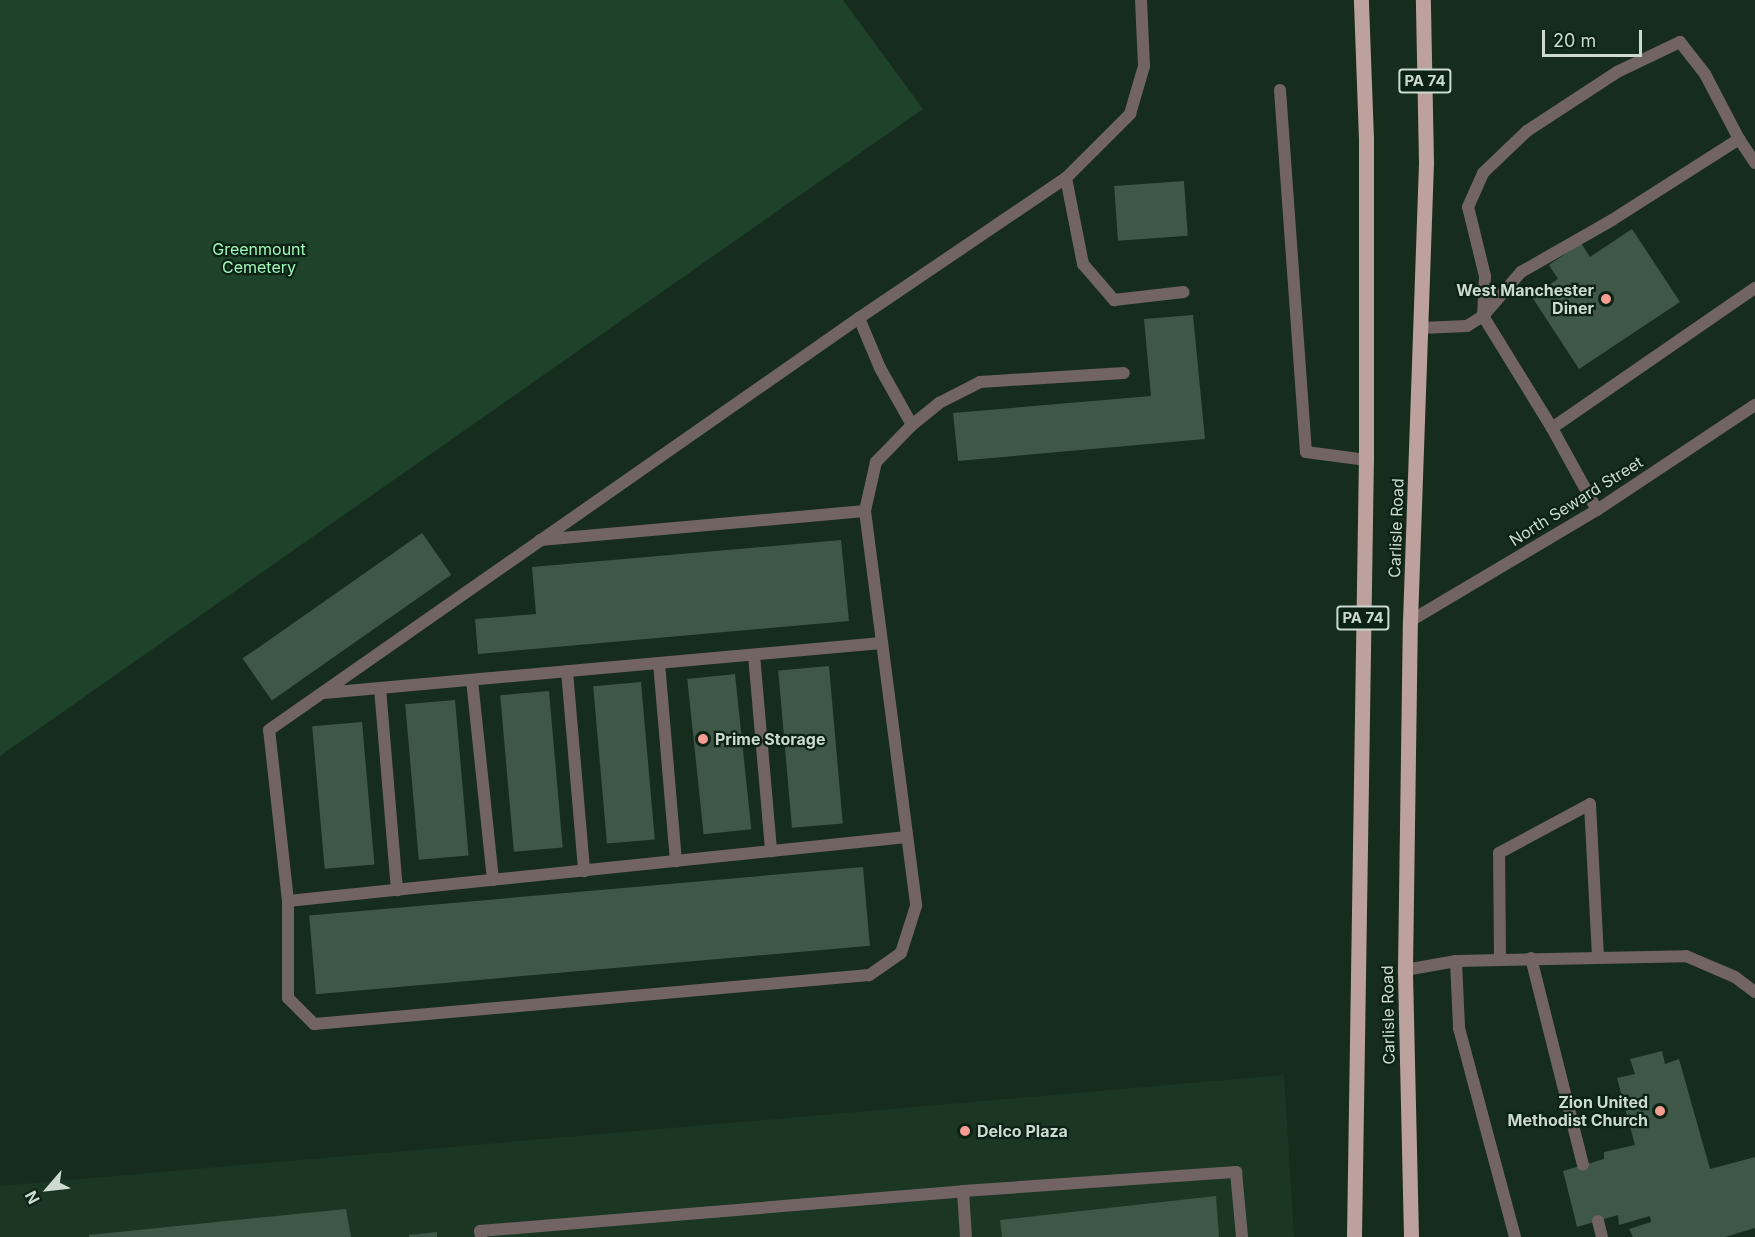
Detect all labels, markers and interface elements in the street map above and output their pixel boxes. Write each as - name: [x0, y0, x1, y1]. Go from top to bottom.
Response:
- scale bar: [1545, 18, 1646, 56]
- text: 20 m: [1553, 30, 1596, 51]
- road number: PA 74: [1398, 69, 1452, 93]
- park label: Greenmount Cemetery: [212, 239, 306, 277]
- place label: West Manchester Diner: [1456, 280, 1594, 318]
- marker: West Manchester Diner: [1599, 292, 1613, 306]
- street label: North Seward Street: [1506, 452, 1646, 550]
- street label: Carlisle Road: [1385, 478, 1407, 578]
- road number: PA 74: [1336, 606, 1390, 630]
- place label: Prime Storage: [715, 729, 825, 749]
- marker: Prime Storage: [696, 732, 710, 746]
- street label: Carlisle Road: [1378, 965, 1398, 1065]
- place label: Zion United Methodist Church: [1508, 1092, 1648, 1130]
- marker: Zion United Methodist Church: [1653, 1104, 1667, 1118]
- place label: Delco Plaza: [977, 1121, 1068, 1141]
- marker: Delco Plaza: [958, 1124, 972, 1138]
- north arrow: [18, 1159, 78, 1219]
- text: N: [20, 1187, 44, 1208]

